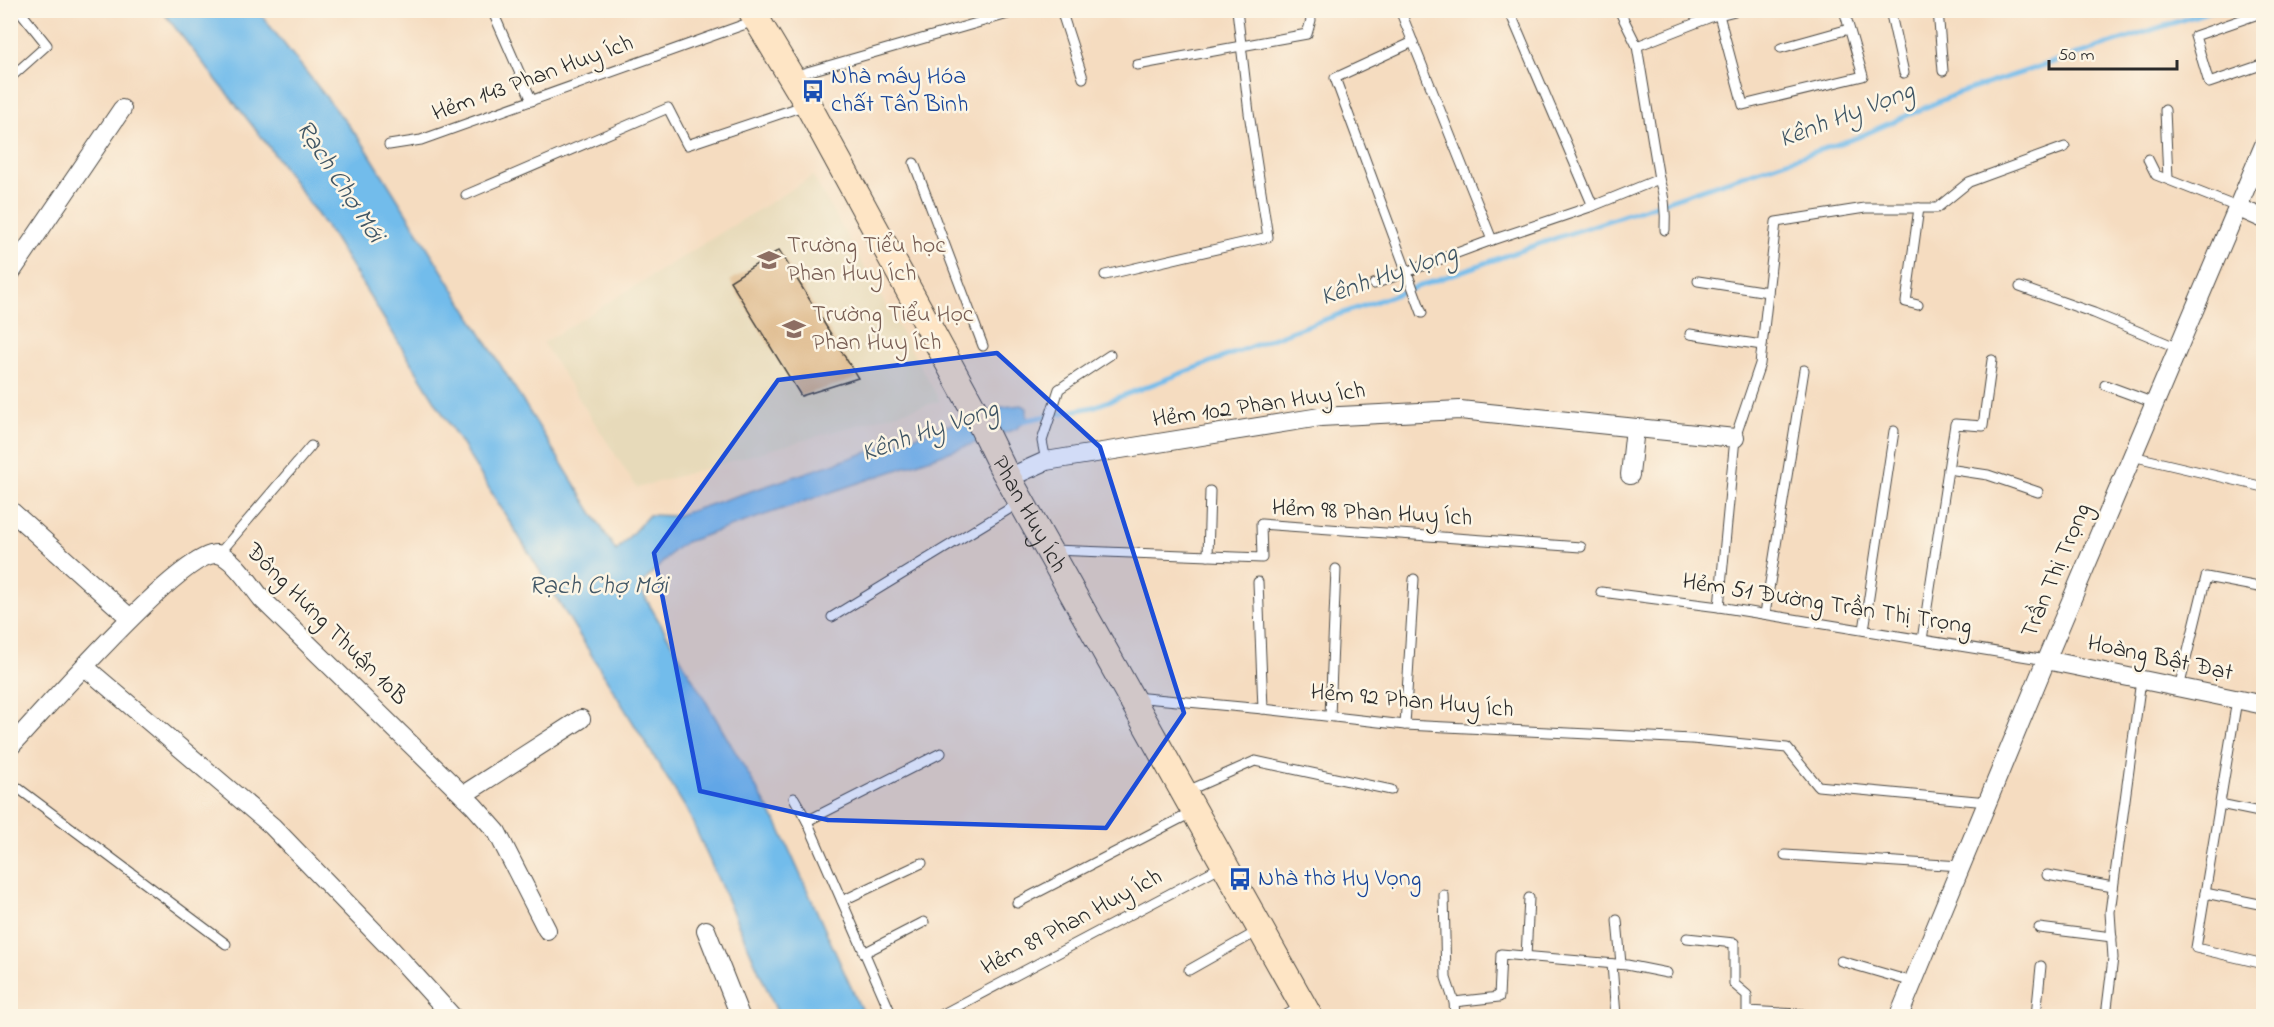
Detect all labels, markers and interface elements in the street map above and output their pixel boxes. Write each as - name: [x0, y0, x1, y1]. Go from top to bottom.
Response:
- street label: Hẻm 143 Phan Huy Ích: [427, 26, 639, 133]
- scale bar: [2049, 33, 2176, 71]
- text: 50 m: [2058, 43, 2095, 69]
- place label: Nhà máy Hóa chất Tân Bình: [831, 60, 968, 123]
- water label: Kênh Hy Vọng: [1774, 72, 1921, 159]
- bus stop icon: Nhà máy Hóa chất Tân Bình: [800, 78, 826, 104]
- water label: Rạch Chợ Mới: [285, 113, 394, 253]
- place label: Trường Tiểu học Phan Huy Ích: [787, 229, 946, 293]
- water label: Kênh Hy Vọng: [1316, 234, 1464, 317]
- school or university icon: Trường Tiểu học Phan Huy Ích: [756, 247, 782, 273]
- place label: Trường Tiểu Học Phan Huy Ích: [812, 298, 974, 362]
- school or university icon: Trường Tiểu Học Phan Huy Ích: [781, 316, 807, 342]
- street label: Hẻm 102 Phan Huy Ích: [1150, 374, 1368, 439]
- water label: Kênh Hy Vọng: [857, 390, 1005, 473]
- street label: Phan Huy Ích: [982, 450, 1075, 580]
- street label: Hẻm 98 Phan Huy Ích: [1271, 491, 1473, 538]
- street label: Trần Thị Trọng: [2013, 498, 2101, 644]
- street label: Đông Hưng Thuận 10B: [236, 535, 415, 714]
- street label: Hẻm 51 Đường Trần Thị Trọng: [1680, 565, 1974, 645]
- water label: Rạch Chợ Mới: [528, 568, 670, 606]
- street label: Hoàng Bật Đạt: [2084, 626, 2236, 692]
- street label: Hẻm 92 Phan Huy Ích: [1309, 676, 1515, 729]
- street label: Hẻm 89 Phan Huy Ích: [975, 860, 1169, 986]
- place label: Nhà thờ Hy Vọng: [1258, 862, 1421, 898]
- bus stop icon: Nhà thờ Hy Vọng: [1227, 866, 1253, 892]

